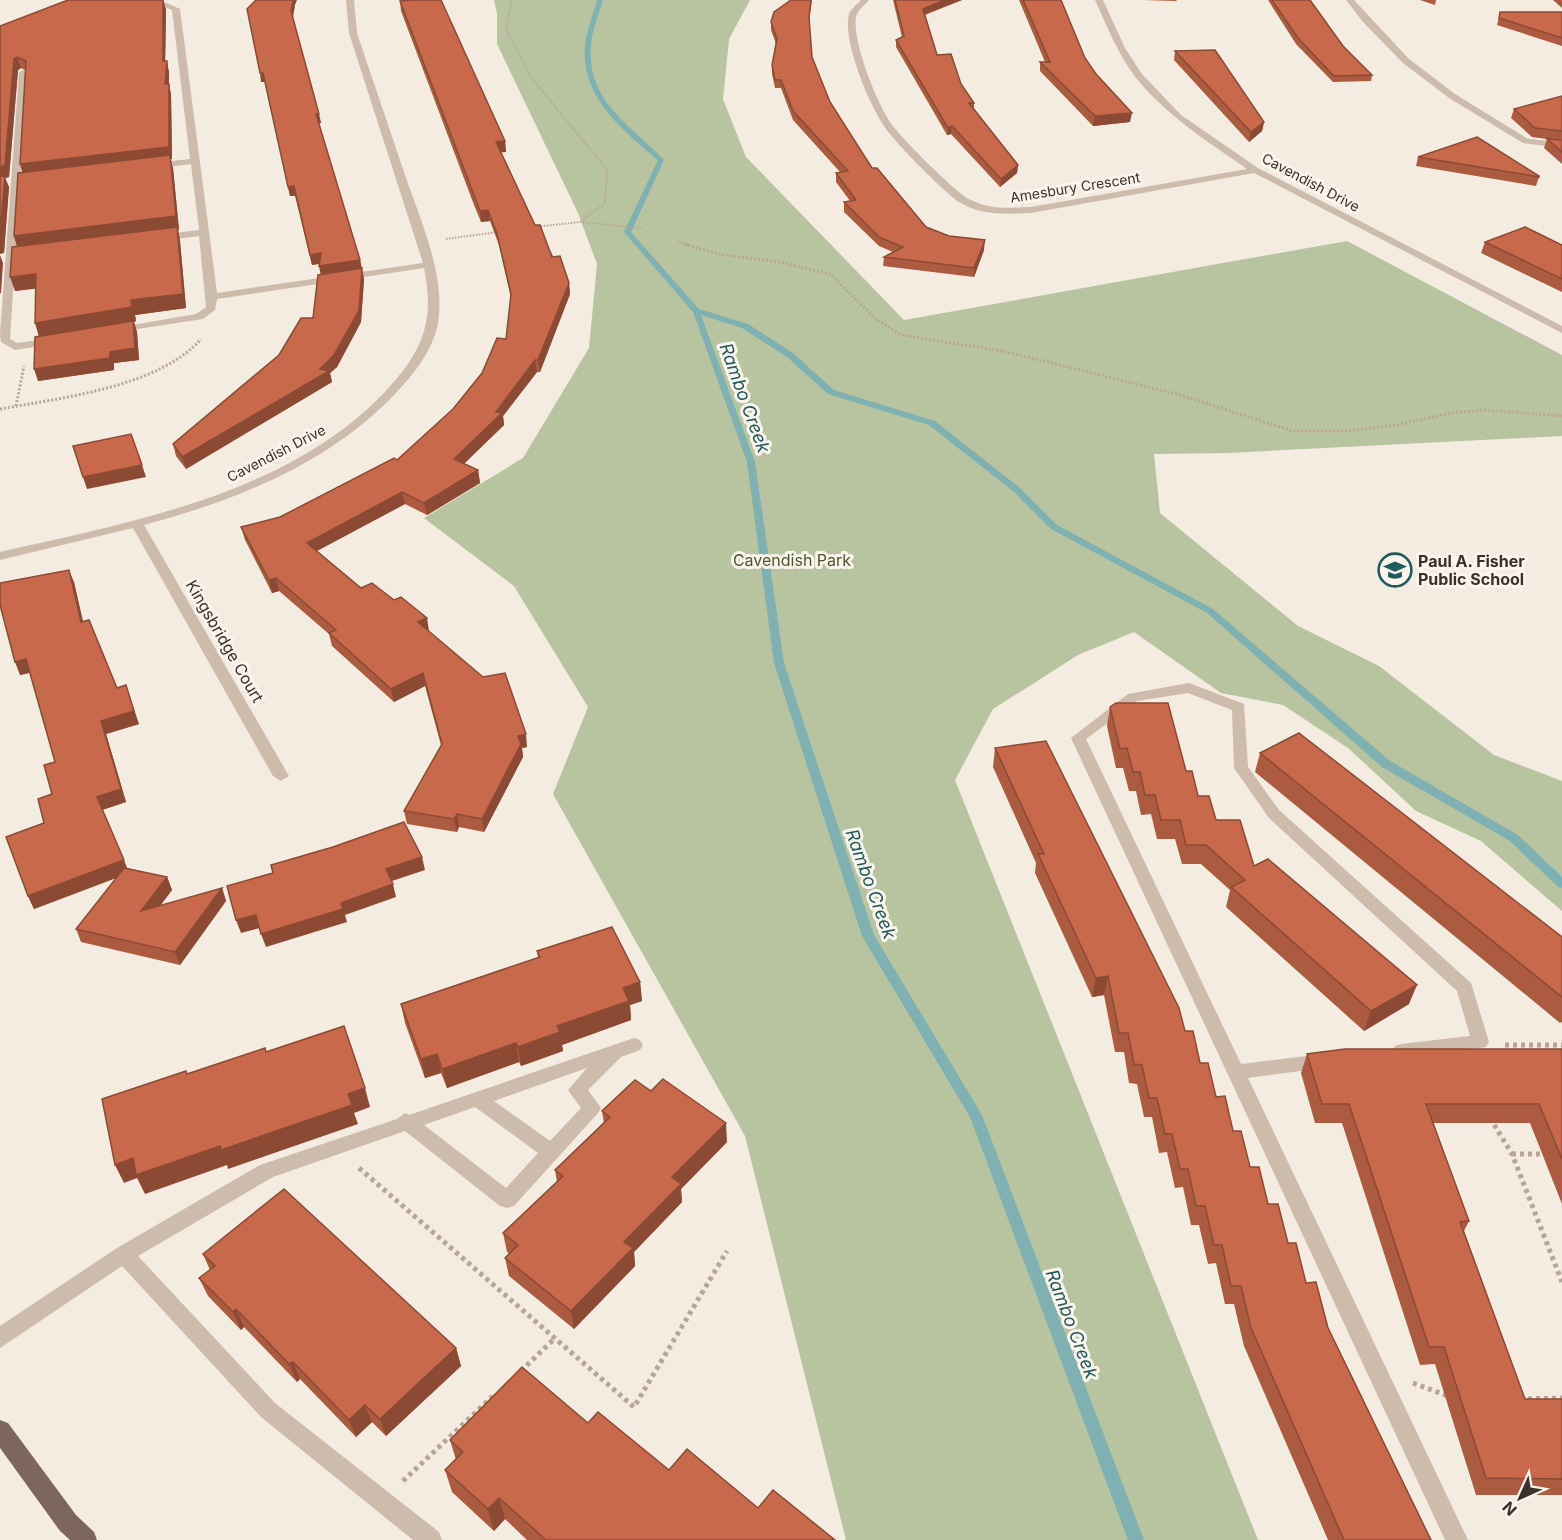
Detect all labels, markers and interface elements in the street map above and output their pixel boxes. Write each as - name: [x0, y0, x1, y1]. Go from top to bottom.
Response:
- street label: Cavendish Drive: [1259, 149, 1363, 215]
- street label: Amesbury Crescent: [1009, 168, 1142, 206]
- water label: Rambo Creek: [715, 340, 775, 457]
- street label: Cavendish Drive: [224, 421, 328, 485]
- park label: Cavendish Park: [733, 550, 851, 570]
- place label: Paul A. Fisher Public School: [1418, 551, 1525, 589]
- school or university icon: Paul A. Fisher Public School: [1377, 552, 1413, 588]
- street label: Kingsbridge Court: [182, 576, 268, 706]
- water label: Rambo Creek: [841, 826, 901, 943]
- water label: Rambo Creek: [1042, 1266, 1103, 1383]
- north arrow: [1490, 1468, 1550, 1528]
- text: N: [1498, 1497, 1521, 1520]

